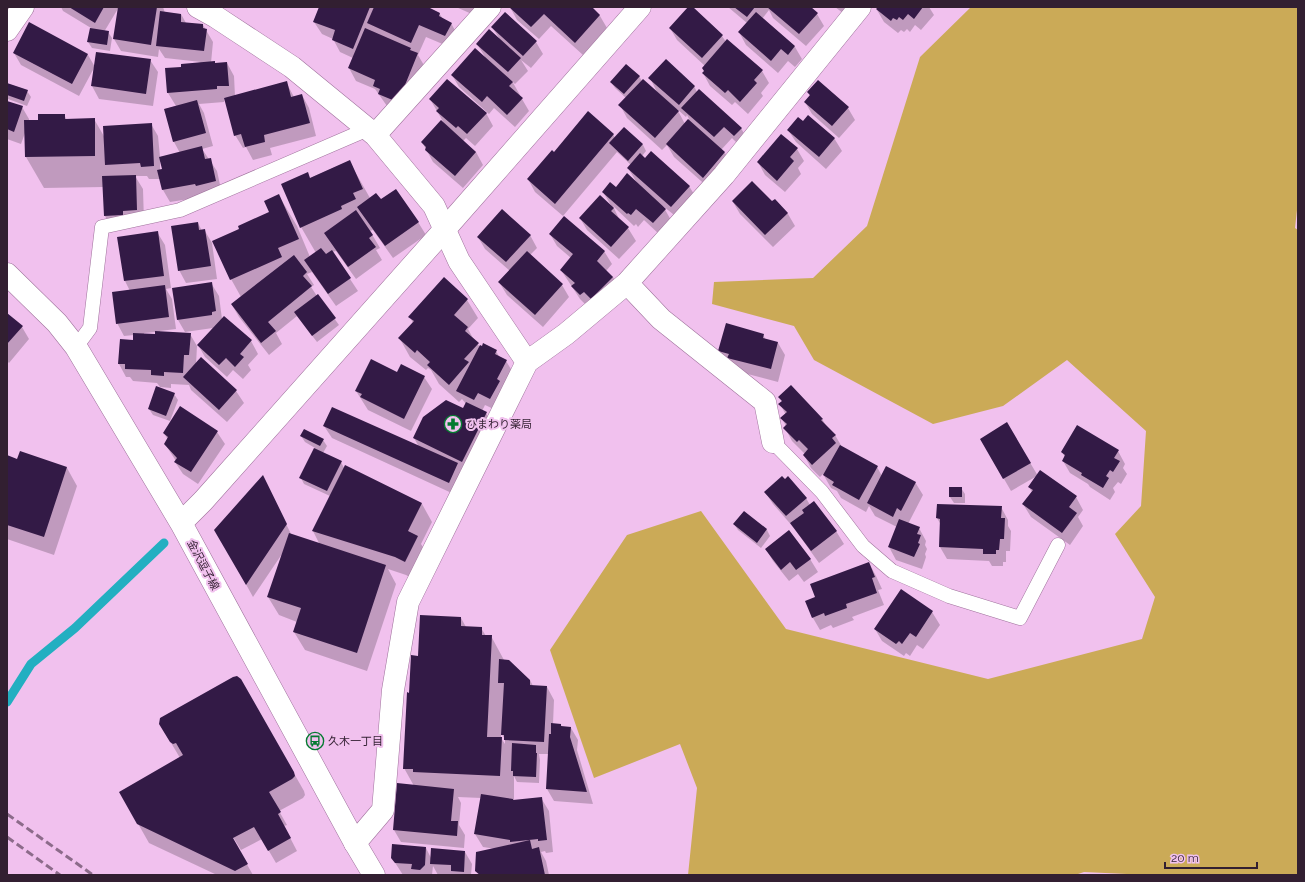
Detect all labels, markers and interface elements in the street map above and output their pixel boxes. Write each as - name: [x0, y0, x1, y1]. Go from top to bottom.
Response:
- pharmacy icon: ひまわり薬局: [443, 414, 463, 434]
- place label: ひまわり薬局: [466, 418, 532, 431]
- street label: 金沢逗子線: [184, 538, 222, 592]
- bus stop icon: 久木一丁目: [305, 731, 325, 751]
- place label: 久木一丁目: [328, 735, 383, 748]
- scale bar: [1165, 844, 1257, 870]
- text: 20 m: [1171, 851, 1199, 865]

